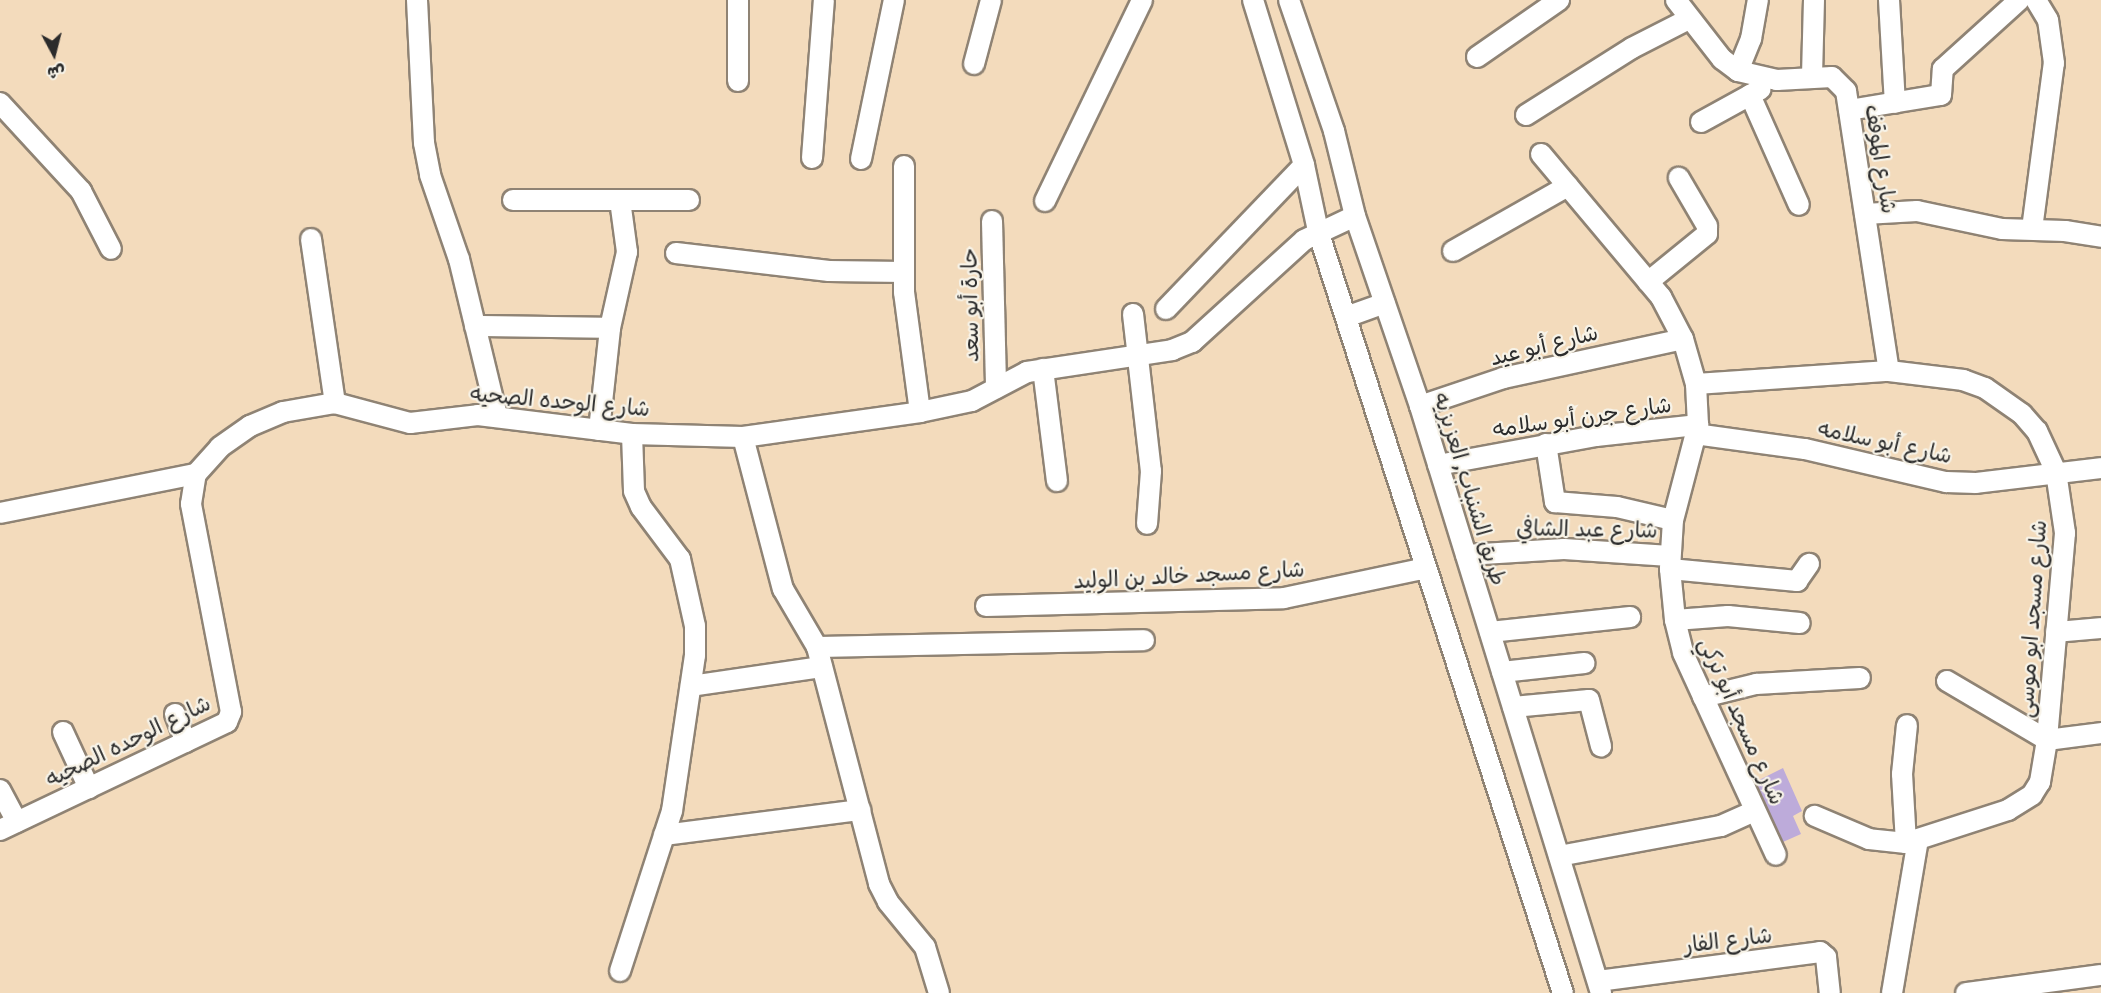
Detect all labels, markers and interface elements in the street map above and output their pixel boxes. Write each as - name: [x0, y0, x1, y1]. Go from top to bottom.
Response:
- north arrow: [24, 24, 84, 84]
- text: ش: [46, 57, 67, 88]
- street label: شارع الموقف: [1859, 103, 1903, 215]
- street label: حارة أبو سعد: [956, 248, 984, 362]
- street label: شارع أبو عيد: [1487, 319, 1601, 371]
- street label: شارع الوحده الصحيه: [469, 380, 651, 422]
- street label: طريق الشنباب, العزيزيه: [1428, 389, 1512, 589]
- street label: شارع جرن أبو سلامه: [1491, 391, 1673, 443]
- street label: شارع أبو سلامه: [1816, 415, 1954, 469]
- street label: شارع عبد الشافي: [1516, 515, 1658, 543]
- street label: شارع مسجد ابو موسى: [2012, 519, 2052, 719]
- street label: شارع مسجد خالد بن الوليد: [1073, 556, 1305, 594]
- street label: شارع مسجد أبو تركي: [1693, 633, 1791, 809]
- street label: شارع الوحده الصحيه: [41, 690, 215, 792]
- street label: شارع الفار: [1682, 921, 1774, 959]

